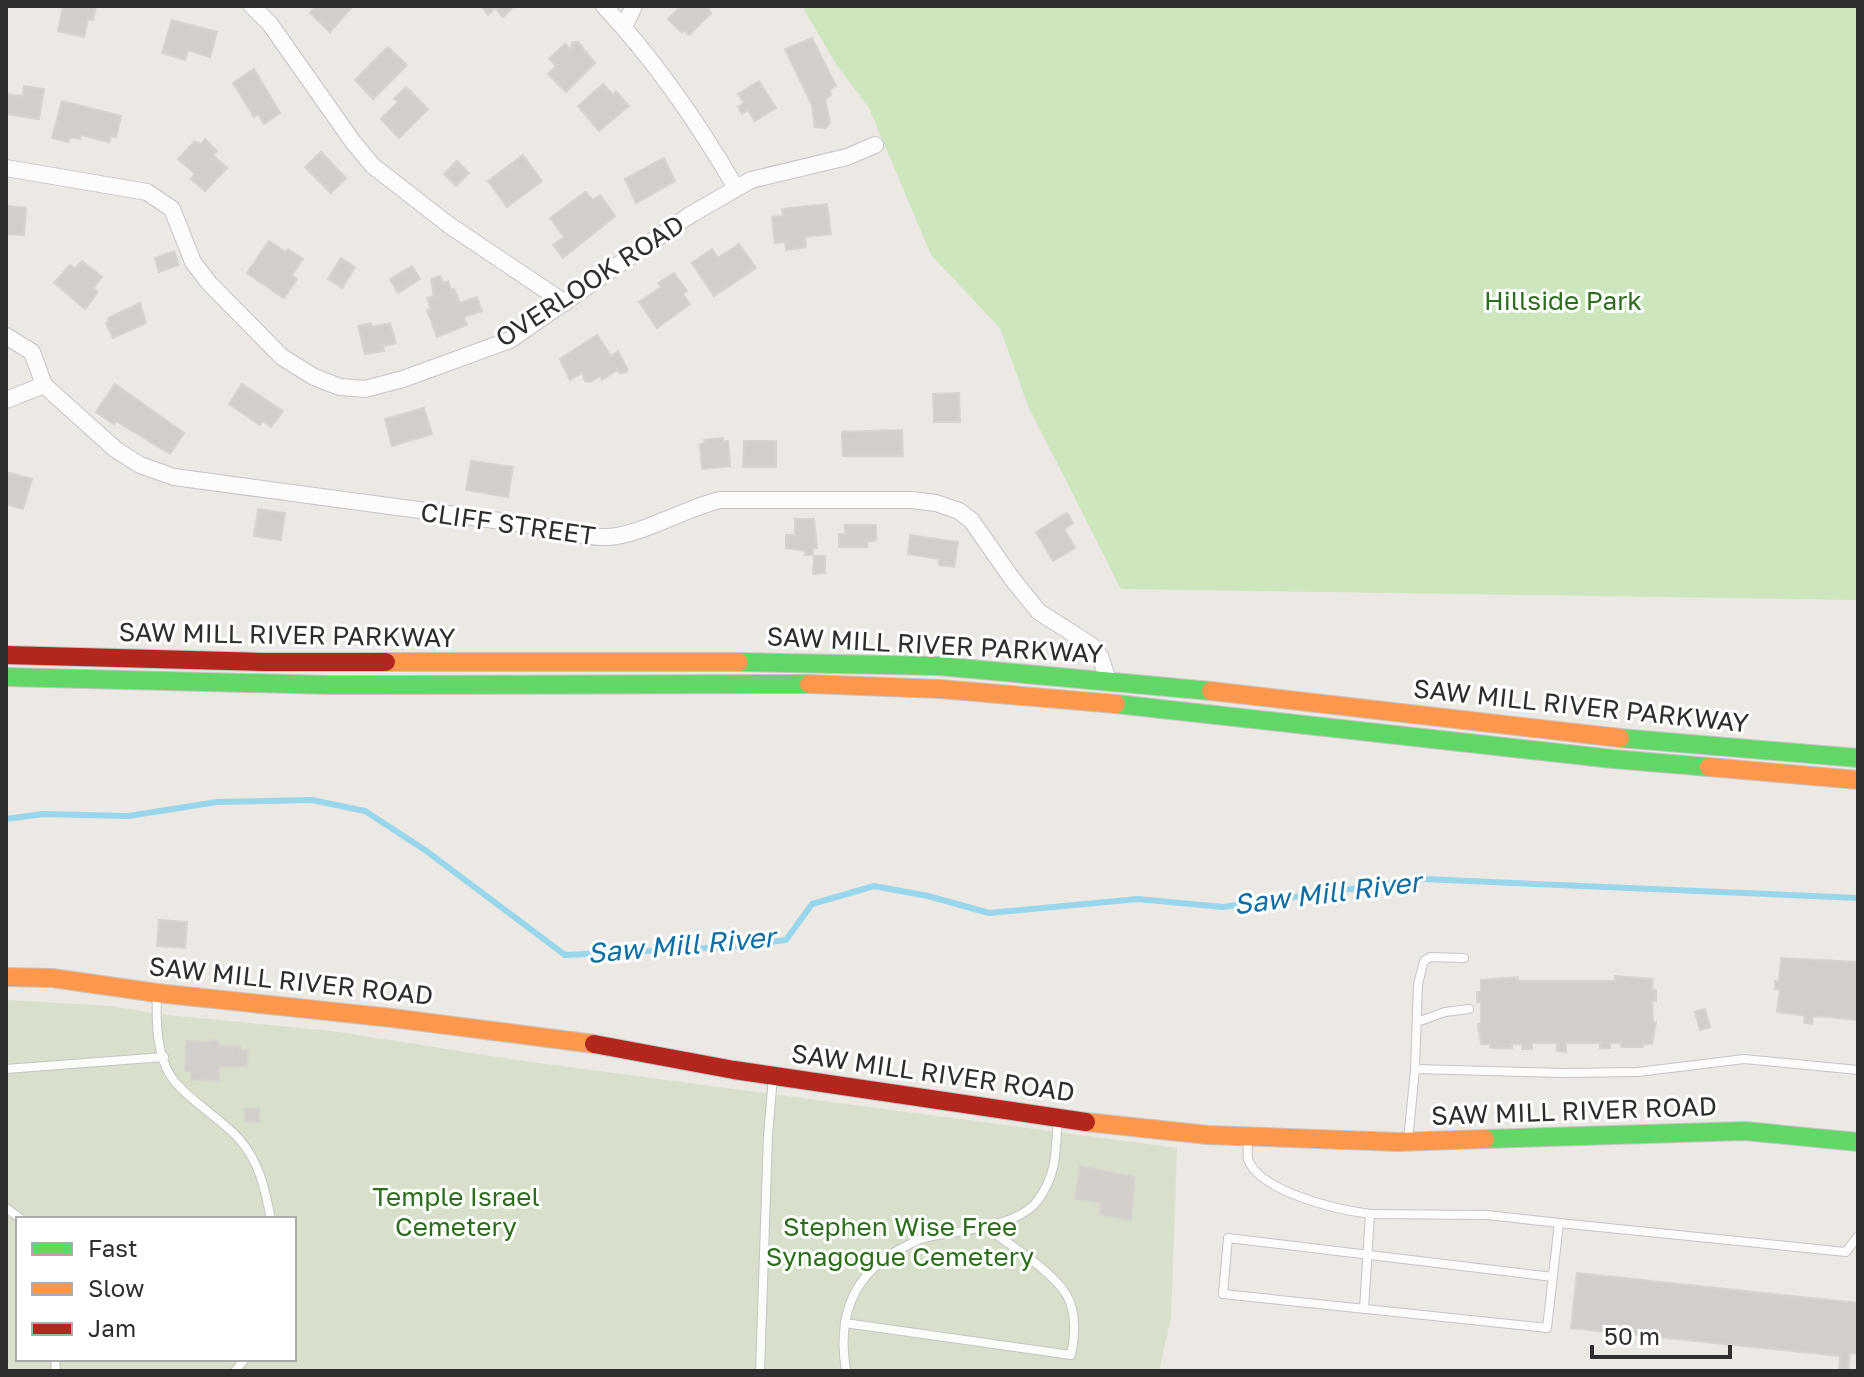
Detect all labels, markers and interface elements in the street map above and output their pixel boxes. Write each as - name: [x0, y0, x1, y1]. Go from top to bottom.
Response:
- street label: OVERLOOK ROAD: [490, 208, 690, 353]
- park label: Hillside Park: [1484, 285, 1642, 316]
- street label: CLIFF STREET: [419, 496, 598, 551]
- street label: SAW MILL RIVER PARKWAY: [118, 616, 456, 653]
- street label: SAW MILL RIVER PARKWAY: [766, 620, 1104, 669]
- street label: SAW MILL RIVER PARKWAY: [1412, 672, 1750, 739]
- water label: Saw Mill River: [1231, 864, 1427, 920]
- water label: Saw Mill River: [586, 919, 780, 969]
- street label: SAW MILL RIVER ROAD: [147, 950, 435, 1011]
- street label: SAW MILL RIVER ROAD: [789, 1037, 1077, 1108]
- street label: SAW MILL RIVER ROAD: [1431, 1090, 1717, 1131]
- park label: Temple Israel Cemetery: [372, 1181, 540, 1242]
- park label: Stephen Wise Free Synagogue Cemetery: [766, 1211, 1035, 1272]
- legend: [16, 1217, 296, 1361]
- text: Fast: [88, 1233, 138, 1262]
- text: Slow: [88, 1273, 144, 1302]
- scale bar: [1592, 1309, 1730, 1359]
- text: Jam: [88, 1313, 136, 1342]
- text: 50 m: [1604, 1321, 1660, 1350]

